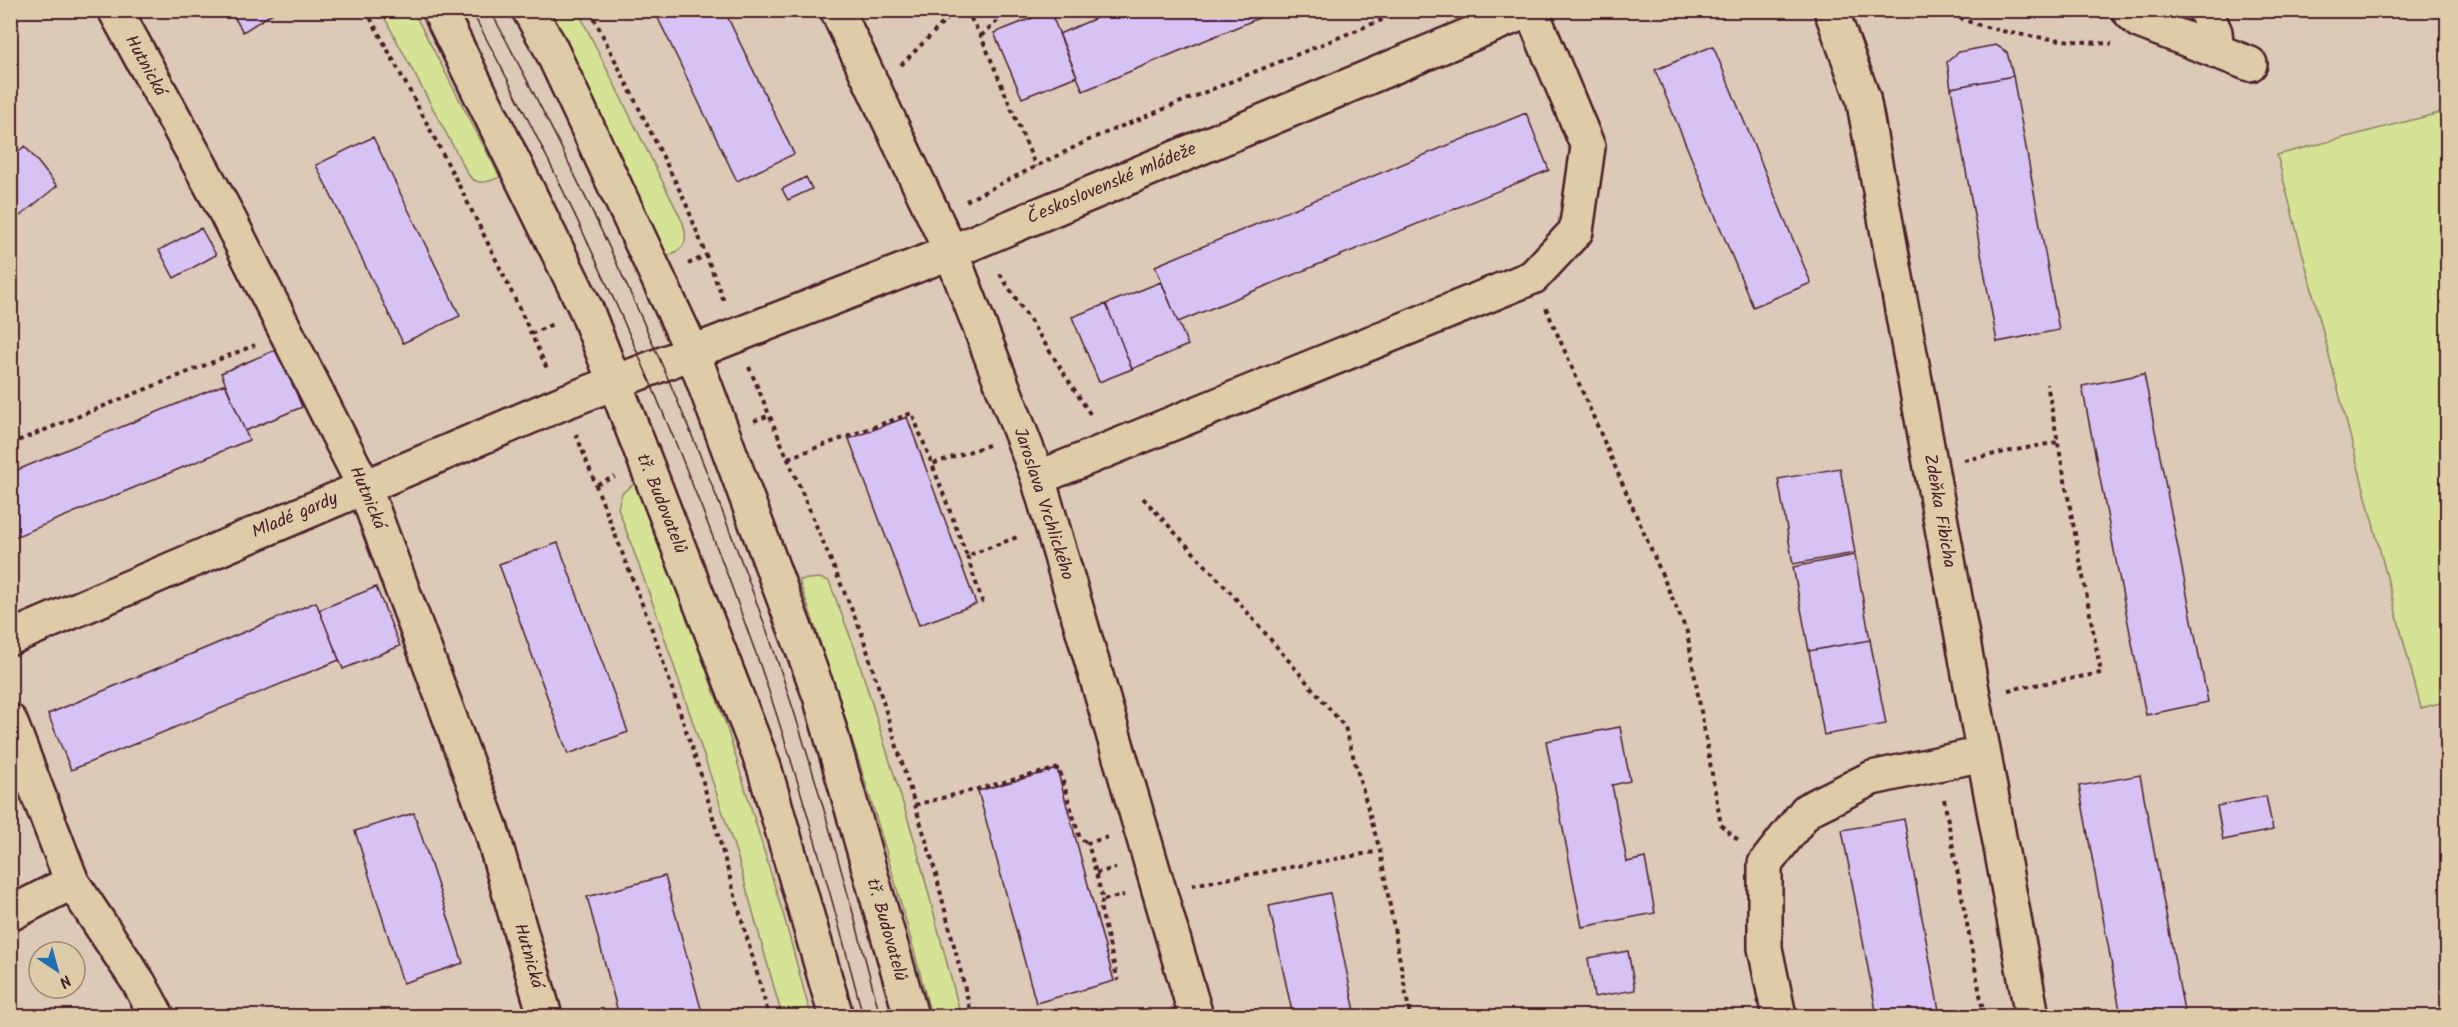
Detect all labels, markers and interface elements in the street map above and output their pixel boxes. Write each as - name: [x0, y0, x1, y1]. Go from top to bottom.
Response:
- street label: Hutnická: [116, 30, 175, 103]
- street label: Československé mládeže: [1023, 135, 1201, 233]
- street label: Jaroslava Vrchlického: [1005, 424, 1081, 584]
- street label: tř. Budovatelů: [628, 450, 694, 559]
- street label: Zdeňka Fibicha: [1915, 452, 1963, 570]
- street label: Hutnická: [341, 462, 394, 536]
- street label: Mladé gardy: [247, 485, 343, 547]
- street label: tř. Budovatelů: [858, 875, 915, 985]
- street label: Hutnická: [505, 920, 552, 993]
- north arrow: [27, 940, 87, 1000]
- text: N: [53, 968, 76, 994]

